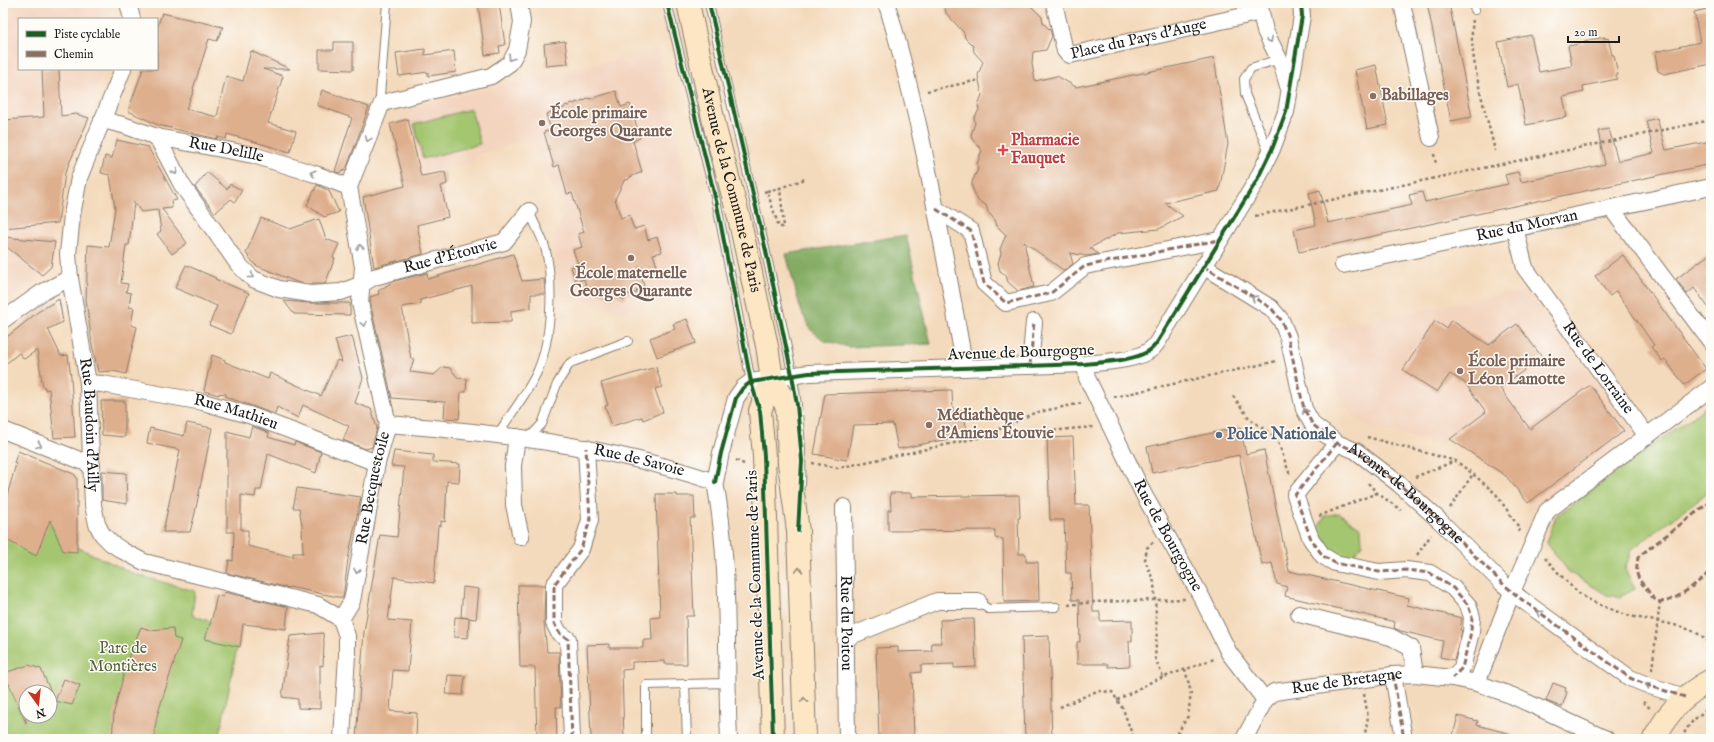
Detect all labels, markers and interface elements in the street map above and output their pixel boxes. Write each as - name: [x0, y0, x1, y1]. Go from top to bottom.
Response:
- street label: Place du Pays d'Auge: [1069, 15, 1209, 65]
- legend: [18, 18, 158, 70]
- scale bar: [1568, 18, 1619, 44]
- text: 20 m: [1574, 25, 1597, 40]
- text: Piste cyclable: [54, 27, 121, 42]
- one-way arrow: [1265, 36, 1272, 43]
- text: Chemin: [54, 47, 94, 62]
- one-way arrow: [509, 54, 516, 61]
- street label: Avenue de la Commune de Paris: [696, 85, 765, 295]
- place label: Babillages: [1381, 86, 1449, 106]
- marker: Babillages: [1368, 91, 1378, 101]
- place label: École primaire Georges Quarante: [550, 102, 673, 142]
- marker: École primaire Georges Quarante: [537, 118, 547, 128]
- place label: Pharmacie Fauquet: [1011, 131, 1080, 169]
- street label: Rue Delille: [187, 133, 266, 168]
- one-way arrow: [364, 136, 372, 143]
- marker: Pharmacie Fauquet: [998, 145, 1008, 155]
- one-way arrow: [171, 167, 178, 175]
- one-way arrow: [309, 169, 316, 178]
- street label: Rue du Morvan: [1474, 205, 1580, 247]
- street label: Rue d'Étouvie: [401, 234, 499, 279]
- one-way arrow: [356, 244, 364, 250]
- marker: École maternelle Georges Quarante: [626, 253, 636, 263]
- place label: École maternelle Georges Quarante: [570, 262, 693, 302]
- one-way arrow: [247, 271, 254, 278]
- one-way arrow: [1251, 295, 1258, 303]
- street label: Rue de Lorraine: [1557, 318, 1638, 418]
- one-way arrow: [360, 321, 368, 327]
- street label: Avenue de Bourgogne: [946, 340, 1095, 366]
- place label: École primaire Léon Lamotte: [1468, 350, 1566, 390]
- street label: Rue Baudoin d'Ailly: [74, 357, 102, 493]
- marker: École primaire Léon Lamotte: [1455, 366, 1465, 376]
- street label: Rue Mathieu: [192, 391, 281, 435]
- place label: Médiathèque d’Amiens Étouvie: [937, 406, 1055, 444]
- one-way arrow: [1302, 408, 1310, 415]
- marker: Médiathèque d’Amiens Étouvie: [924, 420, 934, 430]
- place label: Police Nationale: [1227, 425, 1337, 445]
- street label: Rue Becquestoile: [352, 429, 395, 546]
- marker: Police Nationale: [1214, 430, 1224, 440]
- street label: Avenue de Bourgogne: [1344, 438, 1468, 549]
- one-way arrow: [36, 440, 43, 448]
- street label: Rue de Savoie: [592, 440, 687, 482]
- street label: Avenue de la Commune de Paris: [742, 469, 770, 681]
- street label: Rue de Bourgogne: [1128, 476, 1206, 595]
- one-way arrow: [354, 567, 362, 574]
- one-way arrow: [795, 567, 804, 573]
- street label: Rue du Poitou: [835, 575, 856, 671]
- one-way arrow: [1537, 610, 1544, 618]
- park label: Parc de Montières: [89, 639, 157, 677]
- street label: Rue de Bretagne: [1290, 665, 1403, 699]
- one-way arrow: [1644, 682, 1652, 690]
- north arrow: [18, 684, 58, 724]
- one-way arrow: [799, 697, 808, 703]
- text: N: [33, 704, 48, 721]

